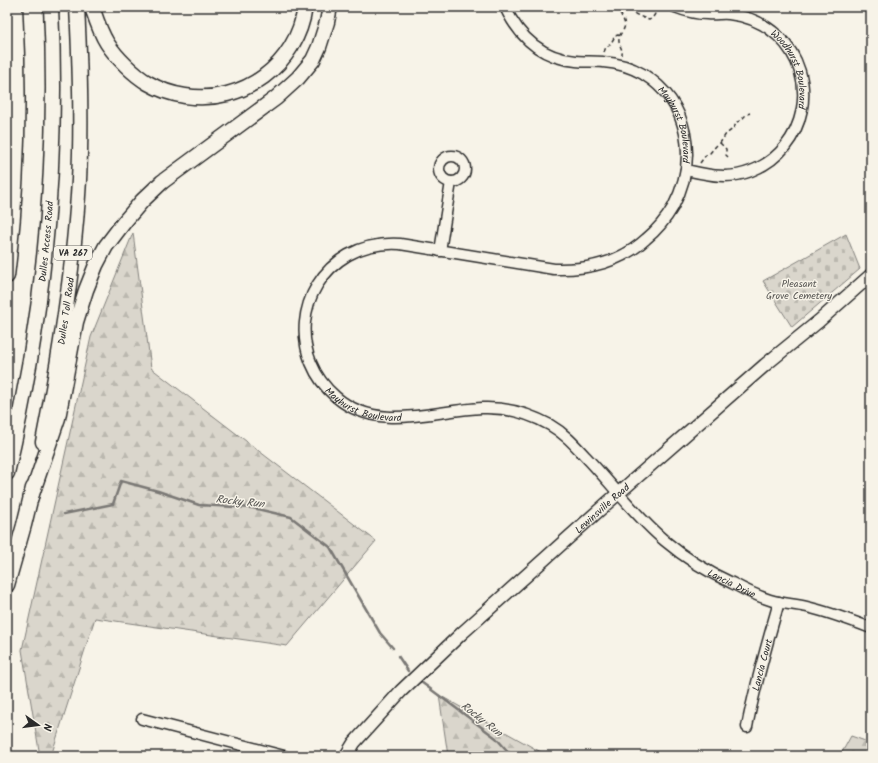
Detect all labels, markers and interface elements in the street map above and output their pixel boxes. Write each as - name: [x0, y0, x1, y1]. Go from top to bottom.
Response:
- street label: Woodhurst Boulevard: [767, 26, 810, 111]
- street label: Mayhurst Boulevard: [654, 83, 694, 165]
- street label: Dulles Access Road: [35, 200, 58, 283]
- road number: VA 267: [54, 246, 92, 260]
- street label: Dulles Toll Road: [54, 275, 79, 346]
- park label: Pleasant Grove Cemetery: [766, 276, 832, 304]
- street label: Mayhurst Boulevard: [321, 384, 403, 426]
- street label: Lewinsville Road: [571, 479, 634, 538]
- water label: Rocky Run: [215, 491, 266, 514]
- street label: Lancia Drive: [704, 565, 758, 603]
- street label: Lancia Court: [748, 637, 777, 693]
- water label: Rocky Run: [457, 698, 507, 743]
- north arrow: [18, 705, 58, 745]
- text: N: [37, 722, 56, 733]

